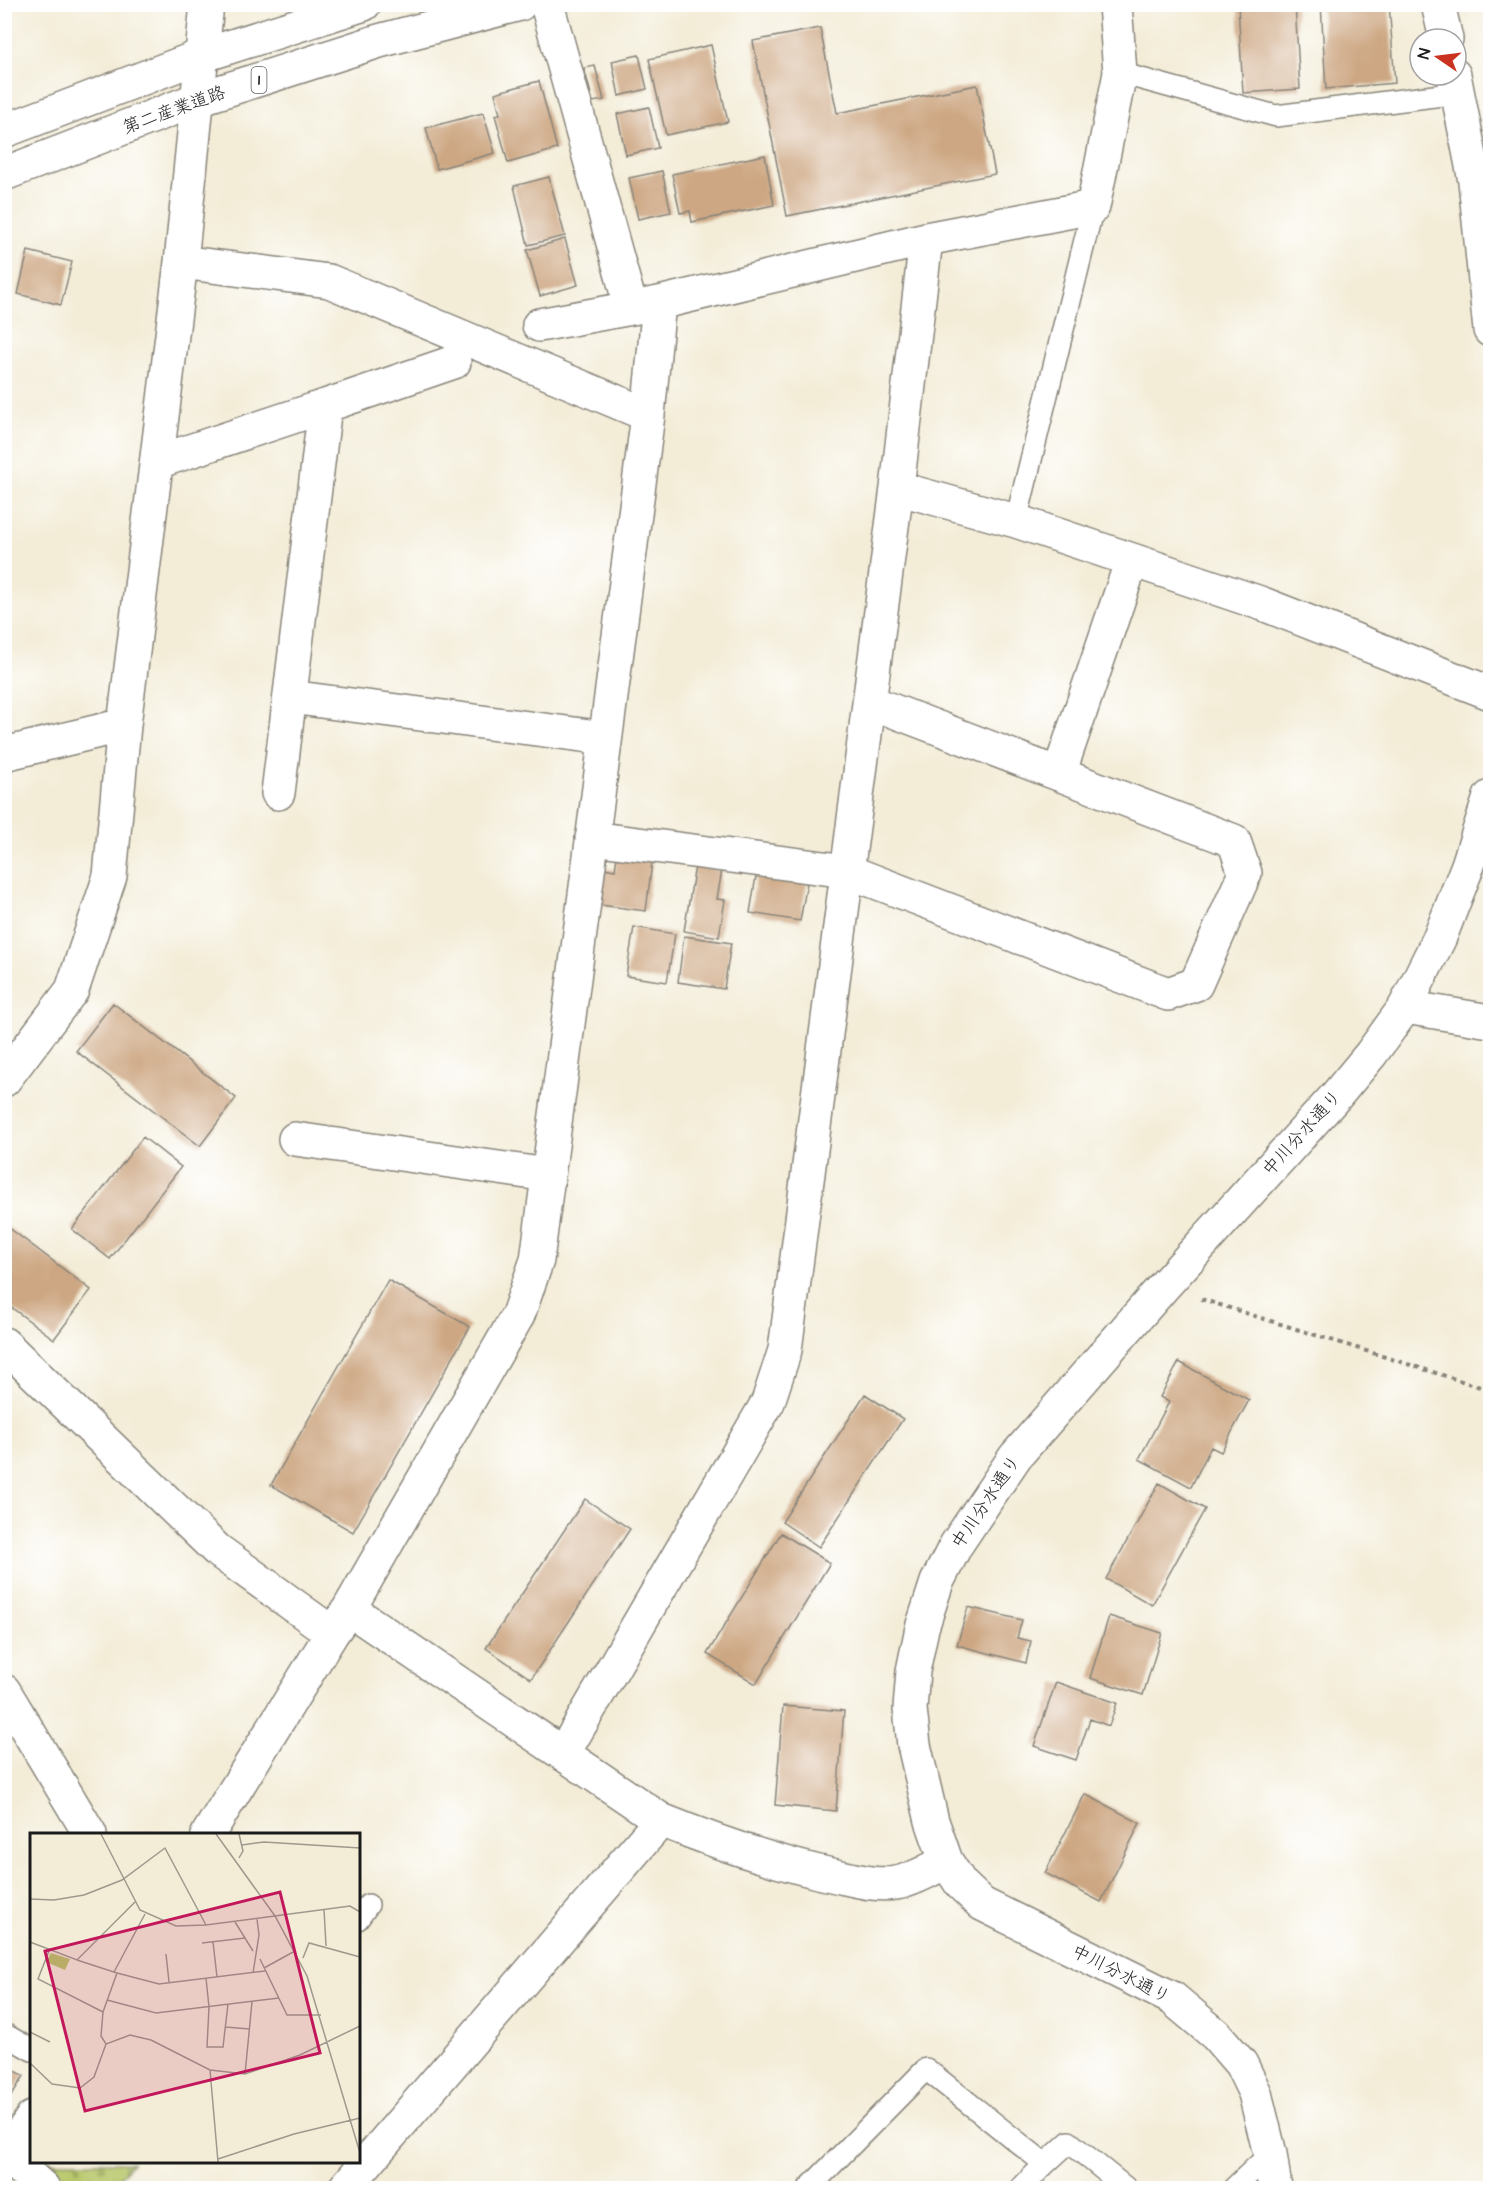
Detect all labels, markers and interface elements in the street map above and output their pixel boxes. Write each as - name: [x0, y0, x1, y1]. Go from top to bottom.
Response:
- north arrow: [1408, 27, 1468, 87]
- text: N: [1413, 46, 1436, 61]
- road number: 1: [252, 67, 266, 93]
- street label: 第二産業道路: [119, 80, 229, 140]
- street label: 中川分水通り: [1257, 1085, 1347, 1181]
- street label: 中川分水通り: [945, 1450, 1027, 1554]
- inset map: [30, 1833, 360, 2163]
- street label: 中川分水通り: [1067, 1938, 1175, 2010]

